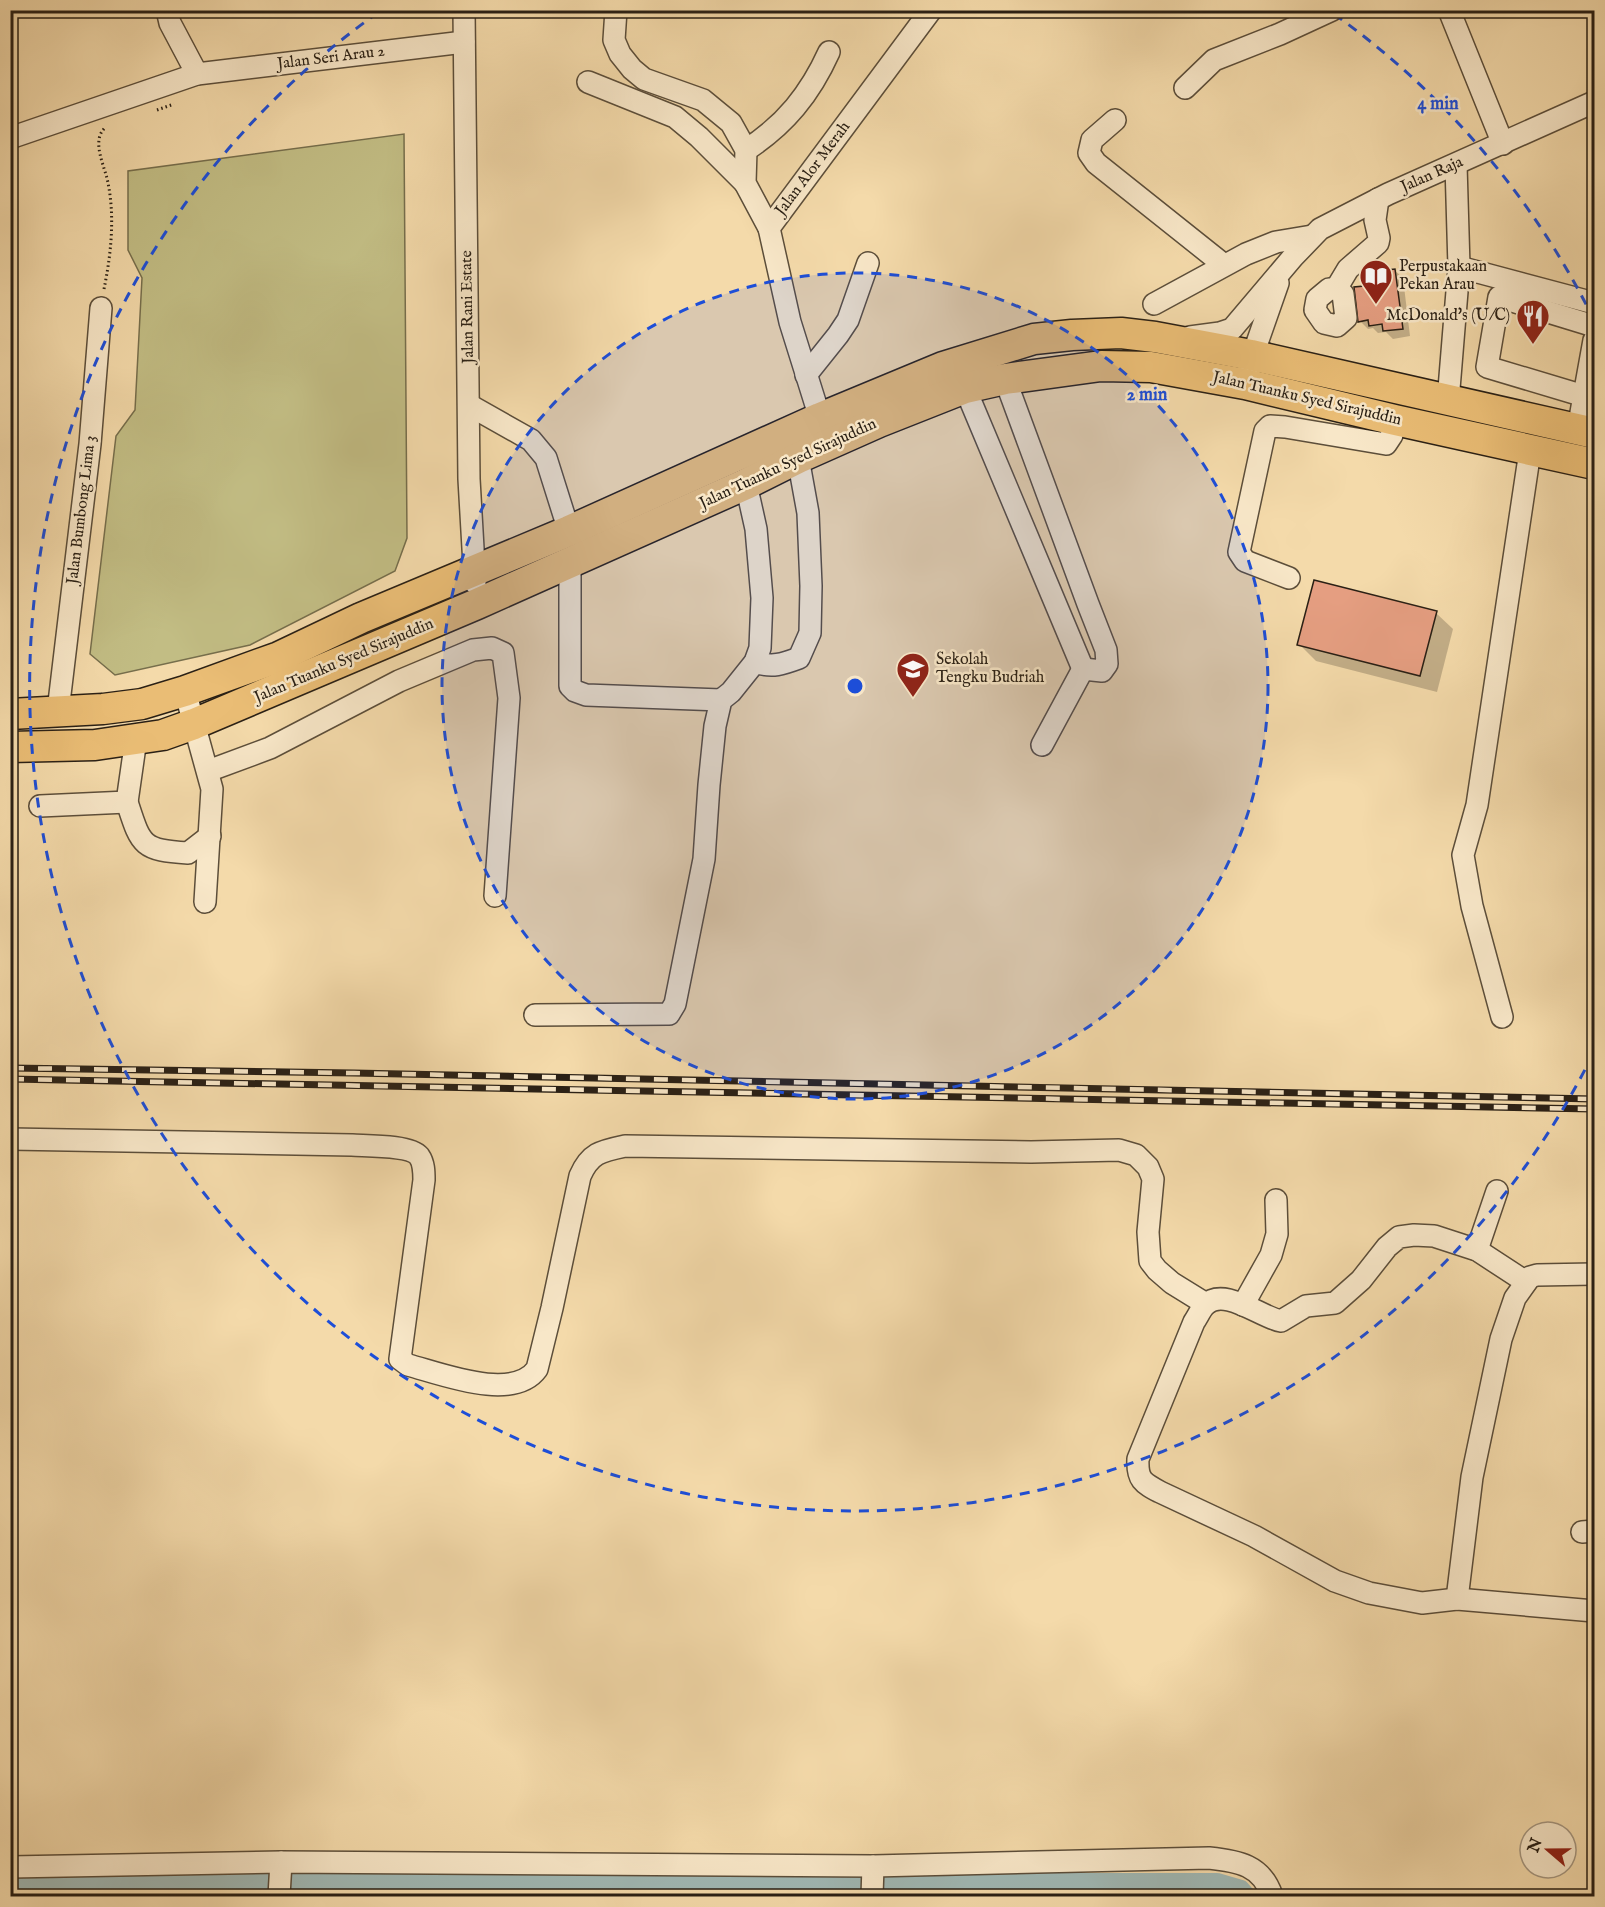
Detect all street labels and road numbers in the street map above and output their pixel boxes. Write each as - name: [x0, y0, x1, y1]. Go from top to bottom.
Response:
- street label: Jalan Seri Arau 2: [274, 41, 386, 75]
- street label: Jalan Alor Merah: [770, 117, 855, 222]
- street label: Jalan Raja: [1396, 152, 1466, 198]
- street label: Jalan Rani Estate: [457, 250, 479, 366]
- street label: Jalan Tuanku Syed Sirajuddin: [1209, 367, 1404, 431]
- street label: Jalan Tuanku Syed Sirajuddin: [695, 414, 880, 515]
- street label: Jalan Bumbong Lima 3: [63, 434, 101, 588]
- street label: Jalan Tuanku Syed Sirajuddin: [249, 614, 437, 709]

